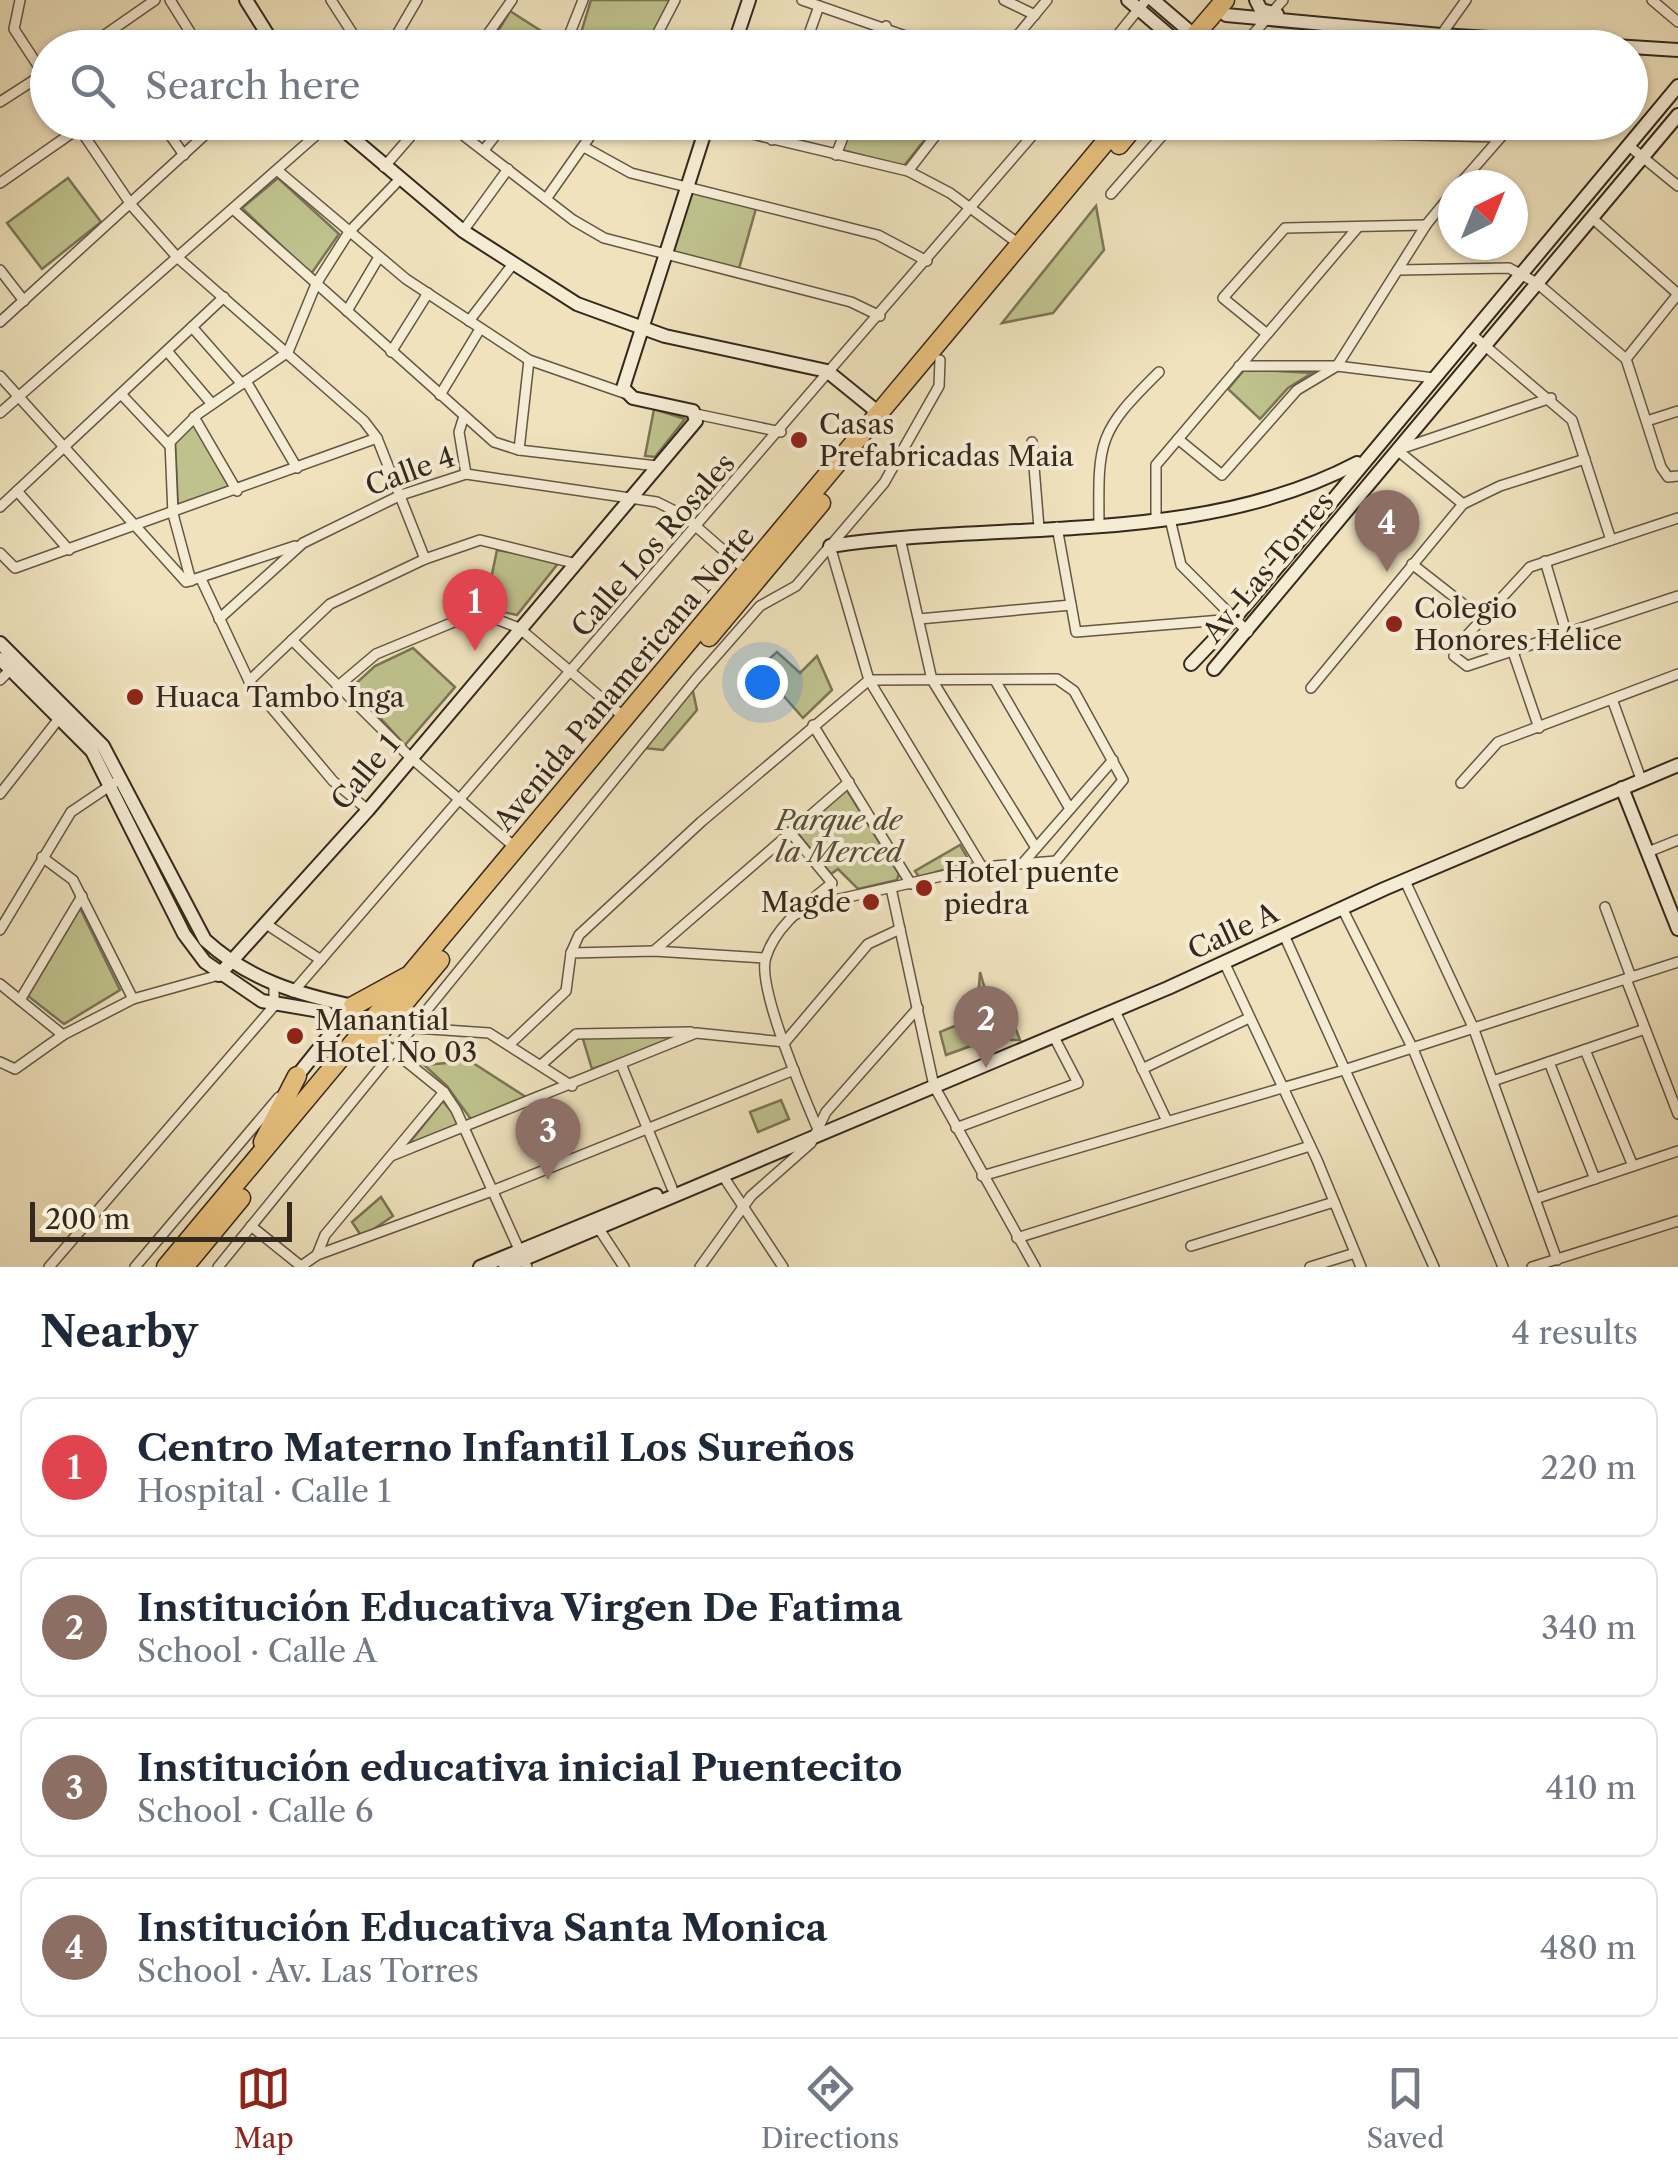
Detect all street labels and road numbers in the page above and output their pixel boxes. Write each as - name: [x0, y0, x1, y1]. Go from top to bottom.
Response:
- street label: Calle 4: [361, 439, 459, 503]
- street label: Calle Los Rosales: [564, 446, 742, 644]
- street label: Av. Las Torres: [1195, 485, 1341, 650]
- street label: Avenida Panamericana Norte: [486, 519, 761, 838]
- street label: Calle 1: [324, 727, 406, 817]
- street label: Calle A: [1182, 895, 1285, 967]

